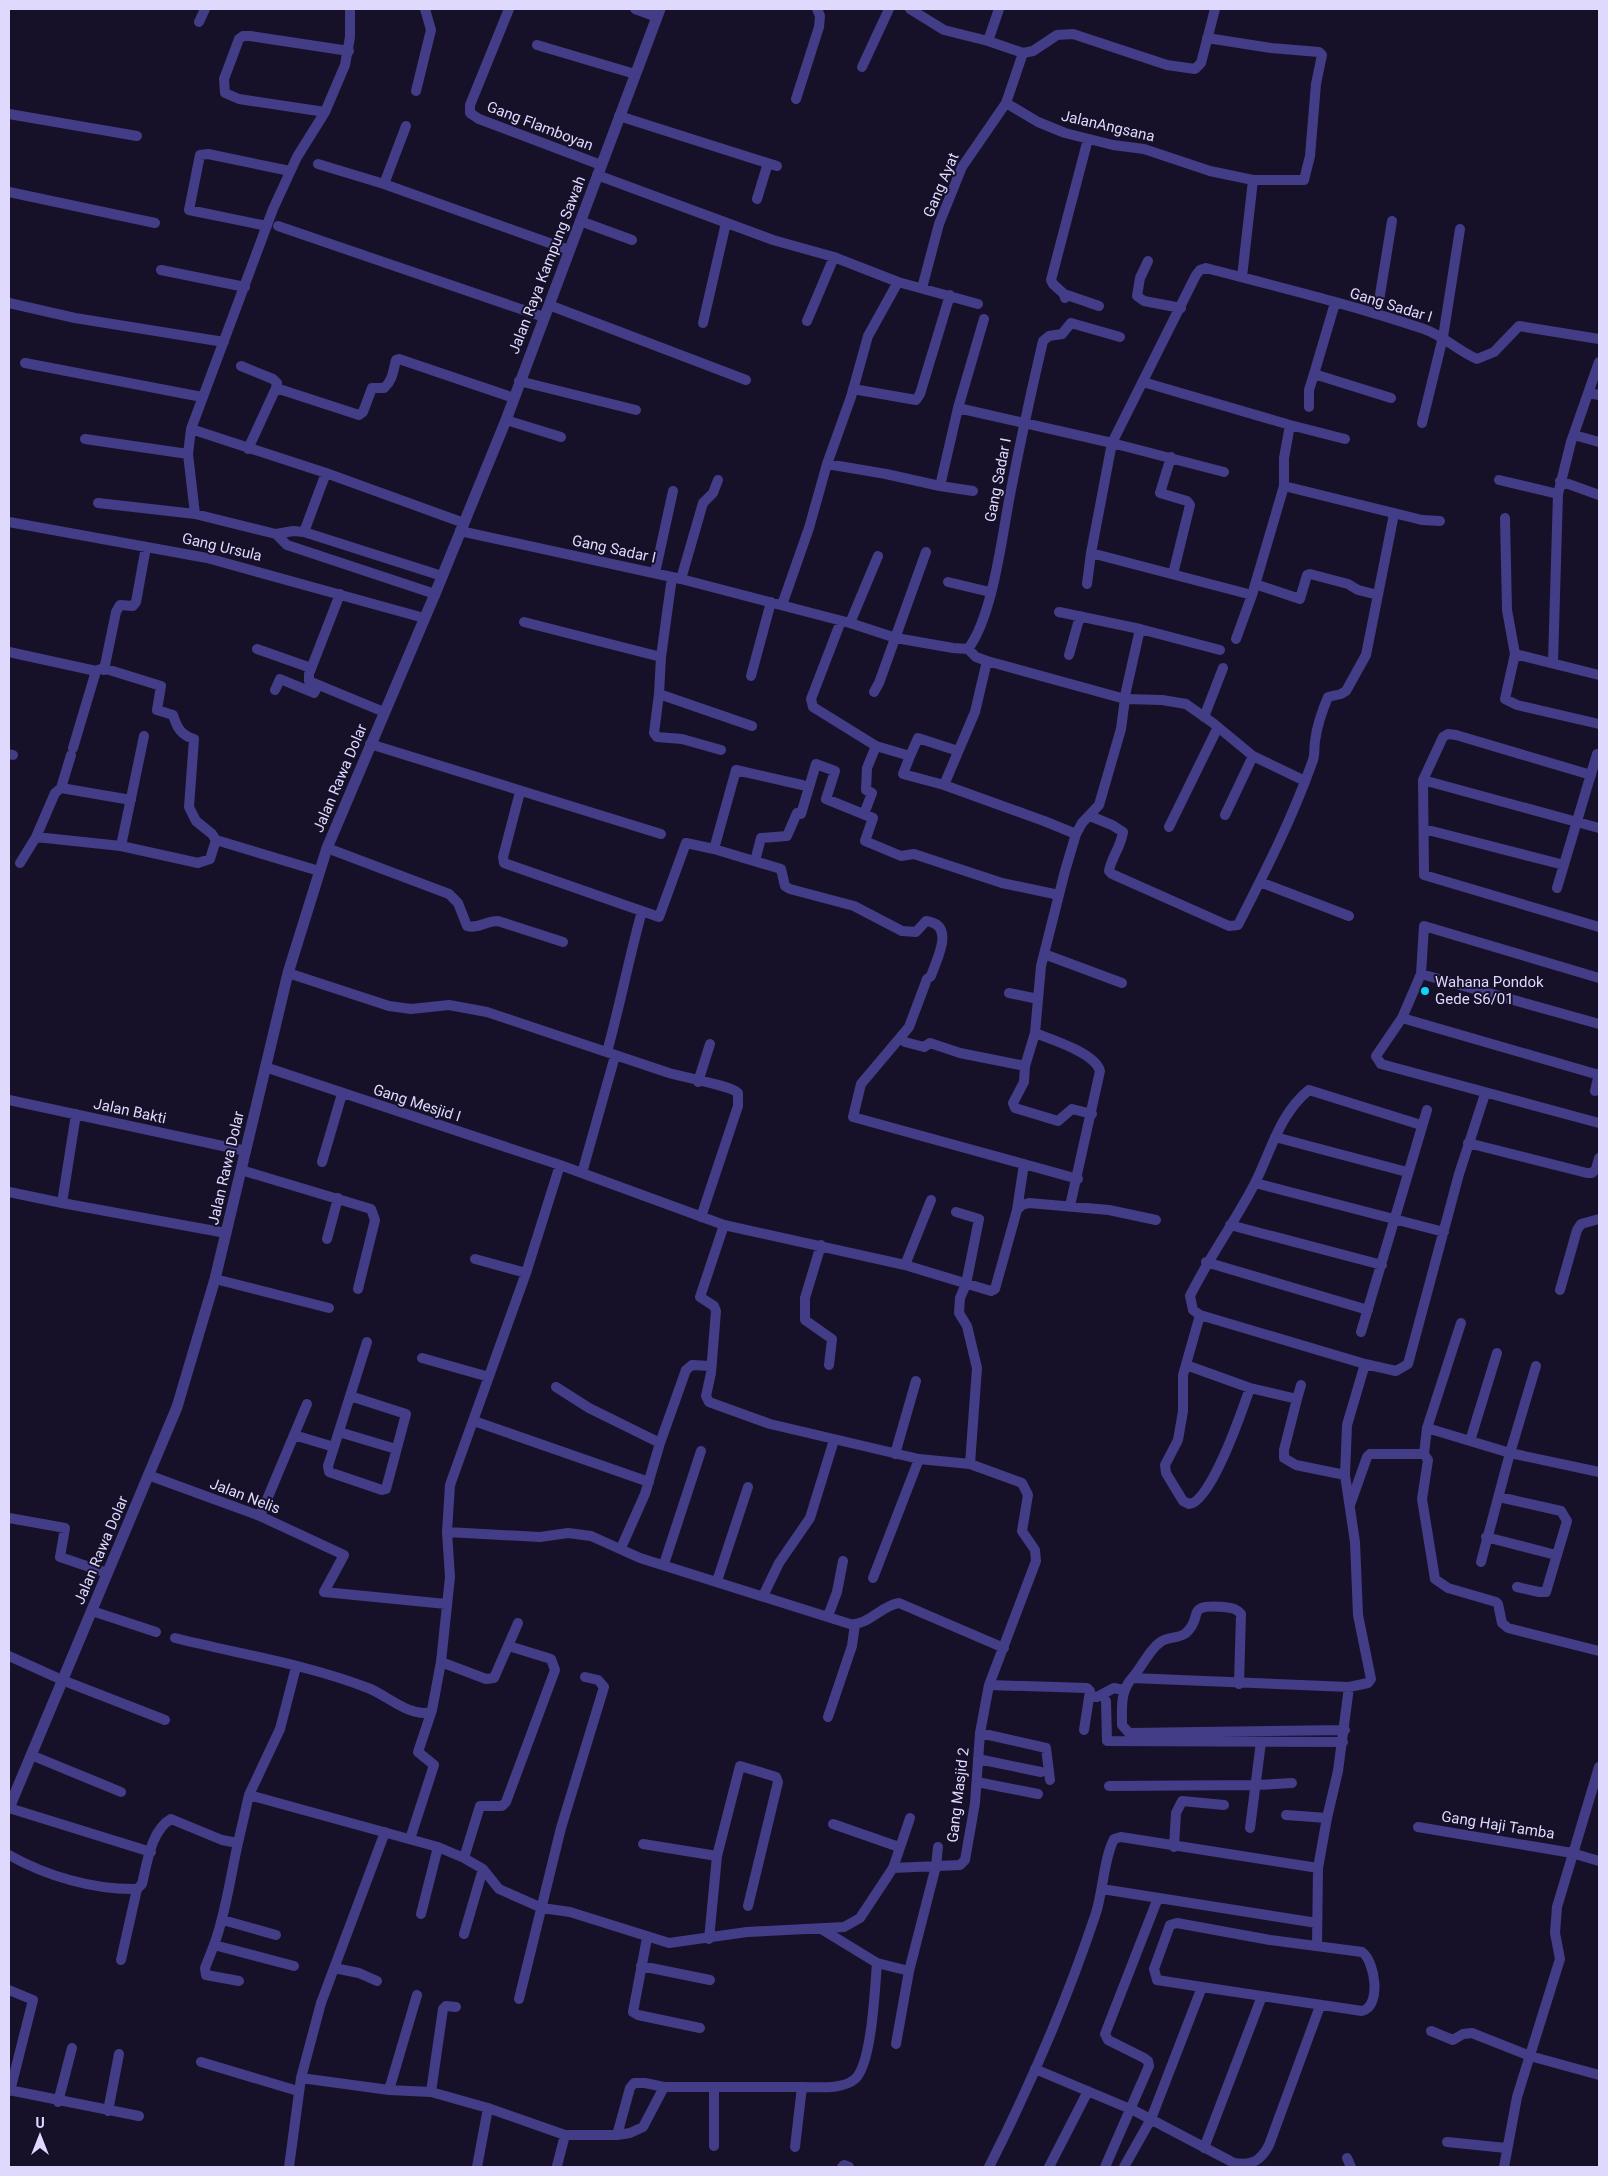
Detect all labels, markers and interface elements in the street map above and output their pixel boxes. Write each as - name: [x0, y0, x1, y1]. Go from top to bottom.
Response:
- street label: Gang Flamboyan: [484, 97, 596, 155]
- street label: JalanAngsana: [1060, 107, 1156, 145]
- street label: Gang Ayat: [919, 150, 963, 220]
- street label: Jalan Raya Kampung Sawah: [505, 174, 589, 356]
- street label: Gang Sadar I: [1348, 284, 1434, 326]
- street label: Gang Sadar I: [981, 436, 1015, 524]
- street label: Gang Ursula: [180, 529, 264, 565]
- street label: Gang Sadar I: [570, 531, 658, 567]
- street label: Jalan Rawa Dolar: [309, 721, 371, 835]
- place label: Wahana Pondok Gede S6/01: [1435, 973, 1544, 1008]
- marker: Wahana Pondok Gede S6/01: [1419, 985, 1431, 997]
- street label: Gang Mesjid I: [371, 1080, 463, 1126]
- street label: Jalan Bakti: [92, 1095, 168, 1127]
- street label: Jalan Rawa Dolar: [204, 1109, 248, 1227]
- street label: Jalan Nelis: [207, 1474, 283, 1518]
- street label: Jalan Rawa Dolar: [70, 1493, 132, 1607]
- street label: Gang Masjid 2: [943, 1746, 973, 1844]
- street label: Gang Haji Tamba: [1440, 1807, 1556, 1843]
- north arrow: [15, 2111, 65, 2161]
- text: U: [35, 2115, 45, 2131]

